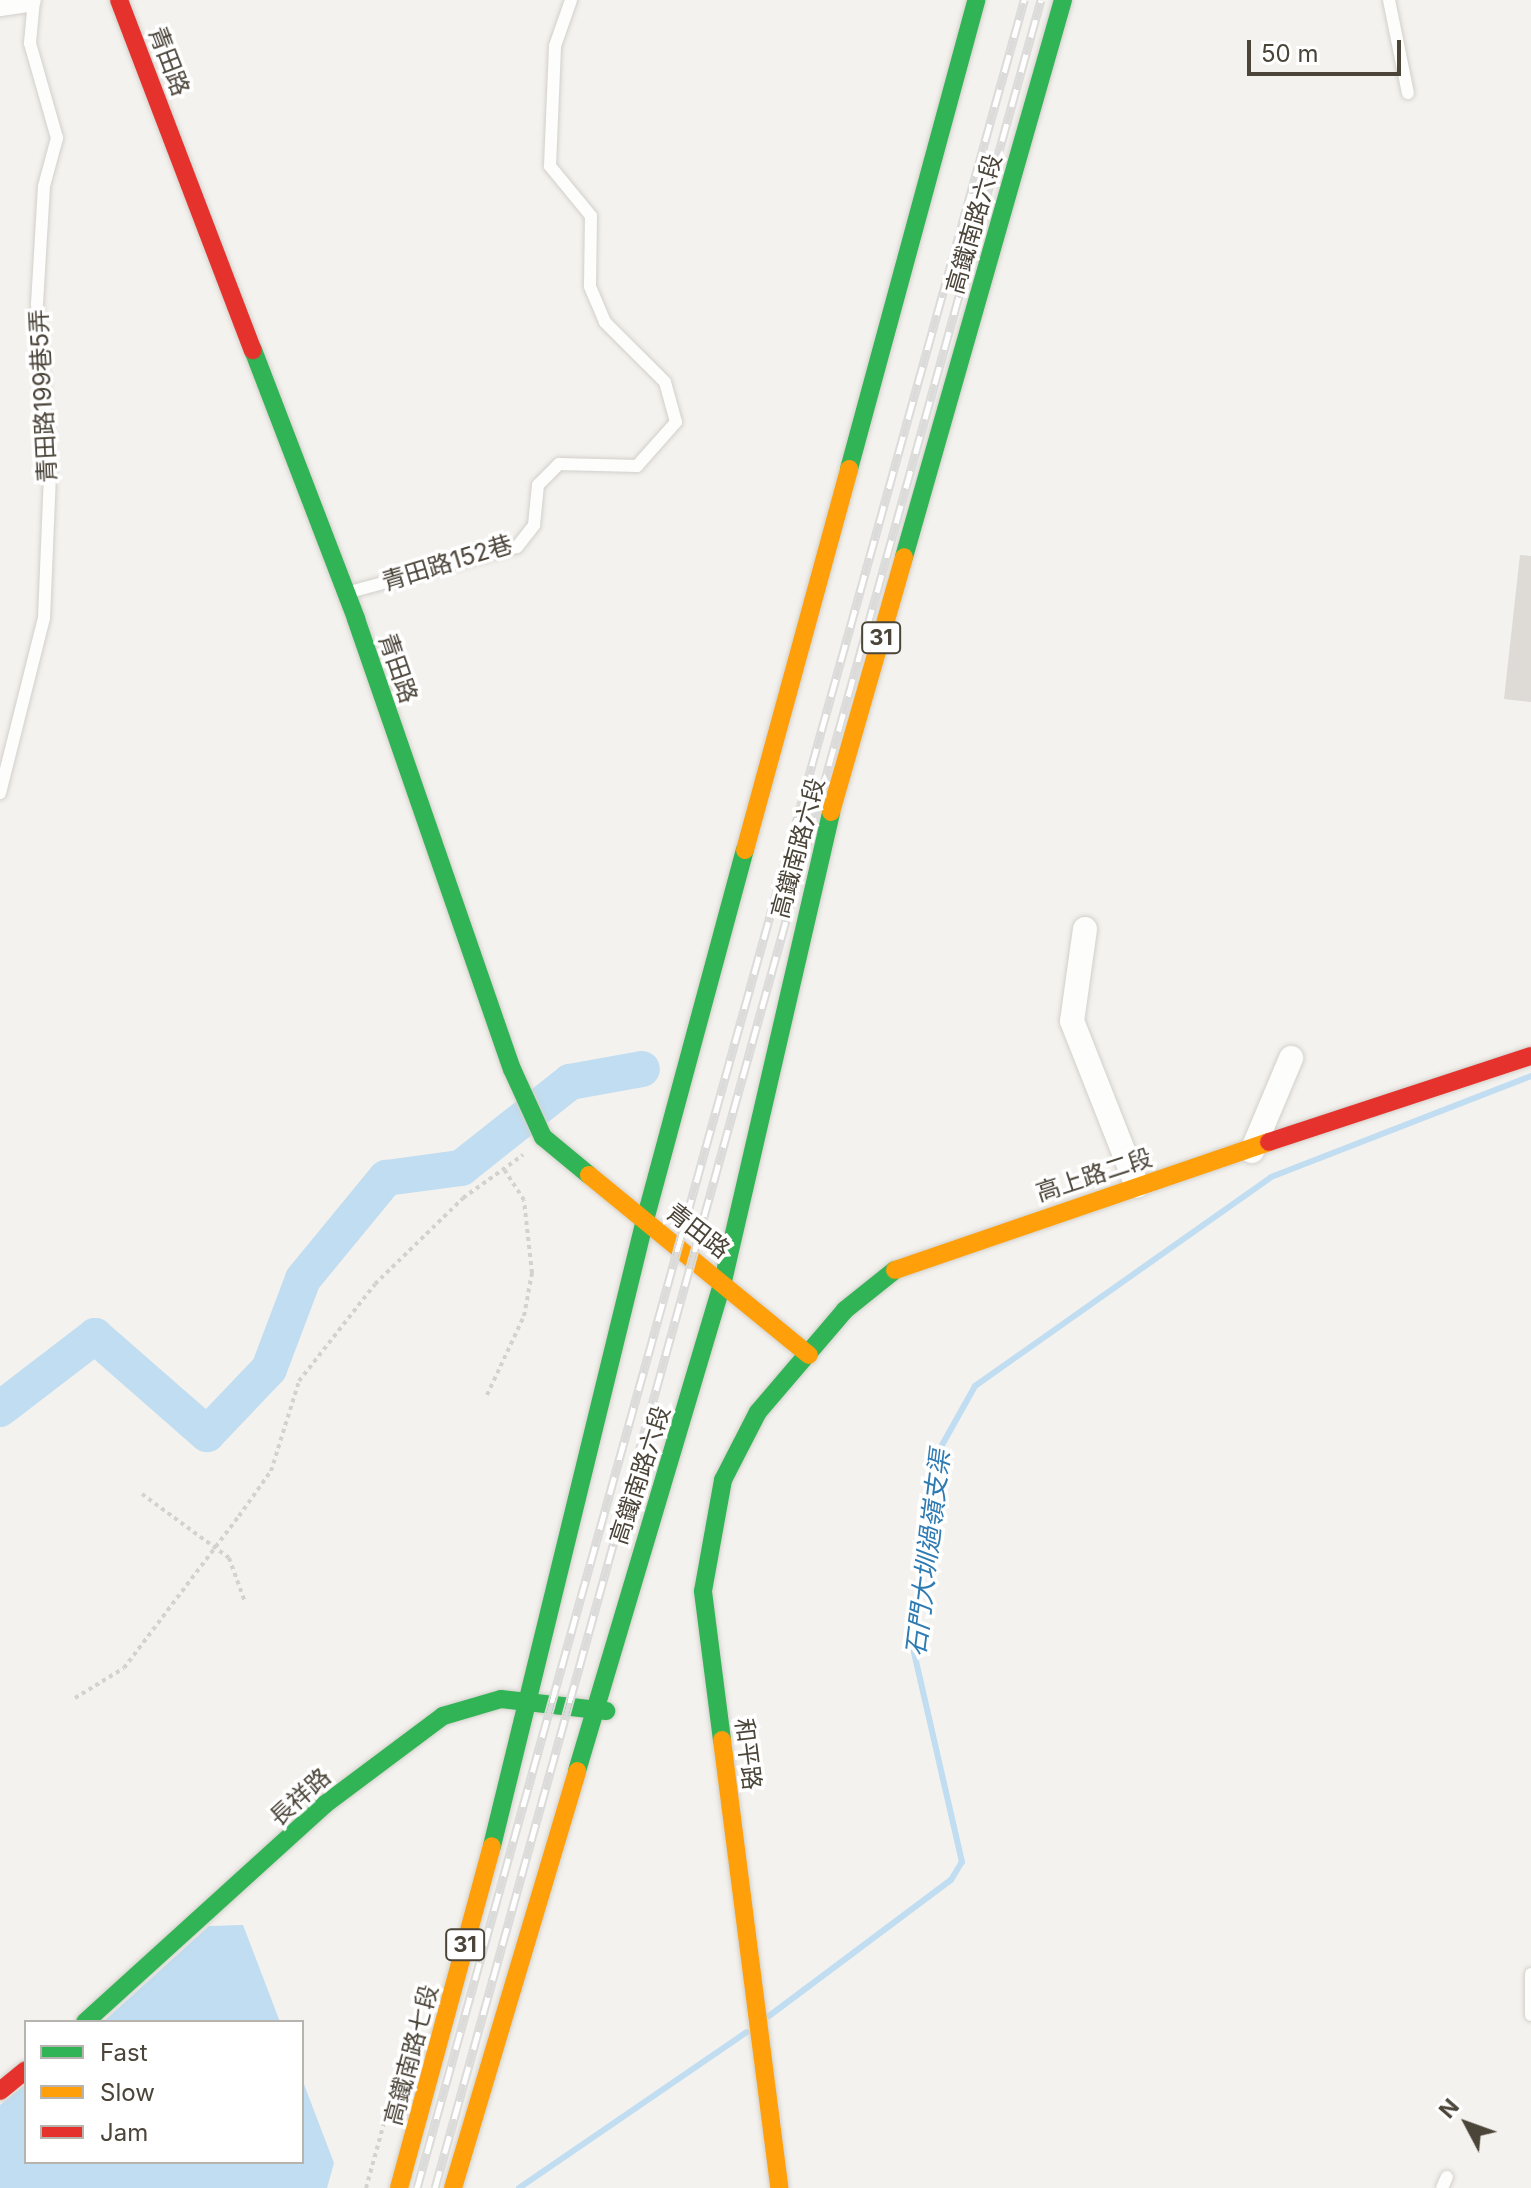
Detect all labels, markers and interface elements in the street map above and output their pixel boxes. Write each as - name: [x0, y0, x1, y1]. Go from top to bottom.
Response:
- street label: 青田路: [143, 22, 195, 100]
- scale bar: [1251, 24, 1405, 74]
- text: 50 m: [1261, 39, 1319, 68]
- street label: 高鐵南路六段: [940, 151, 1008, 297]
- street label: 青田路199巷5弄: [24, 308, 62, 484]
- street label: 青田路152巷: [378, 529, 516, 597]
- road number: 31: [861, 620, 901, 656]
- street label: 青田路: [373, 629, 423, 707]
- street label: 高鐵南路六段: [765, 775, 831, 921]
- street label: 高上路二段: [1032, 1143, 1156, 1207]
- street label: 青田路: [661, 1197, 735, 1265]
- street label: 高鐵南路六段: [604, 1402, 676, 1548]
- water label: 石門大圳過嶺支渠: [900, 1448, 956, 1658]
- street label: 和平路: [729, 1717, 767, 1791]
- street label: 長祥路: [264, 1762, 336, 1832]
- road number: 31: [445, 1927, 485, 1963]
- street label: 高鐵南路七段: [378, 1982, 444, 2128]
- legend: [24, 2020, 304, 2164]
- text: Fast: [100, 2038, 148, 2067]
- text: Slow: [100, 2078, 155, 2107]
- north arrow: [1427, 2084, 1507, 2164]
- text: N: [1434, 2093, 1464, 2123]
- text: Jam: [100, 2118, 148, 2147]

